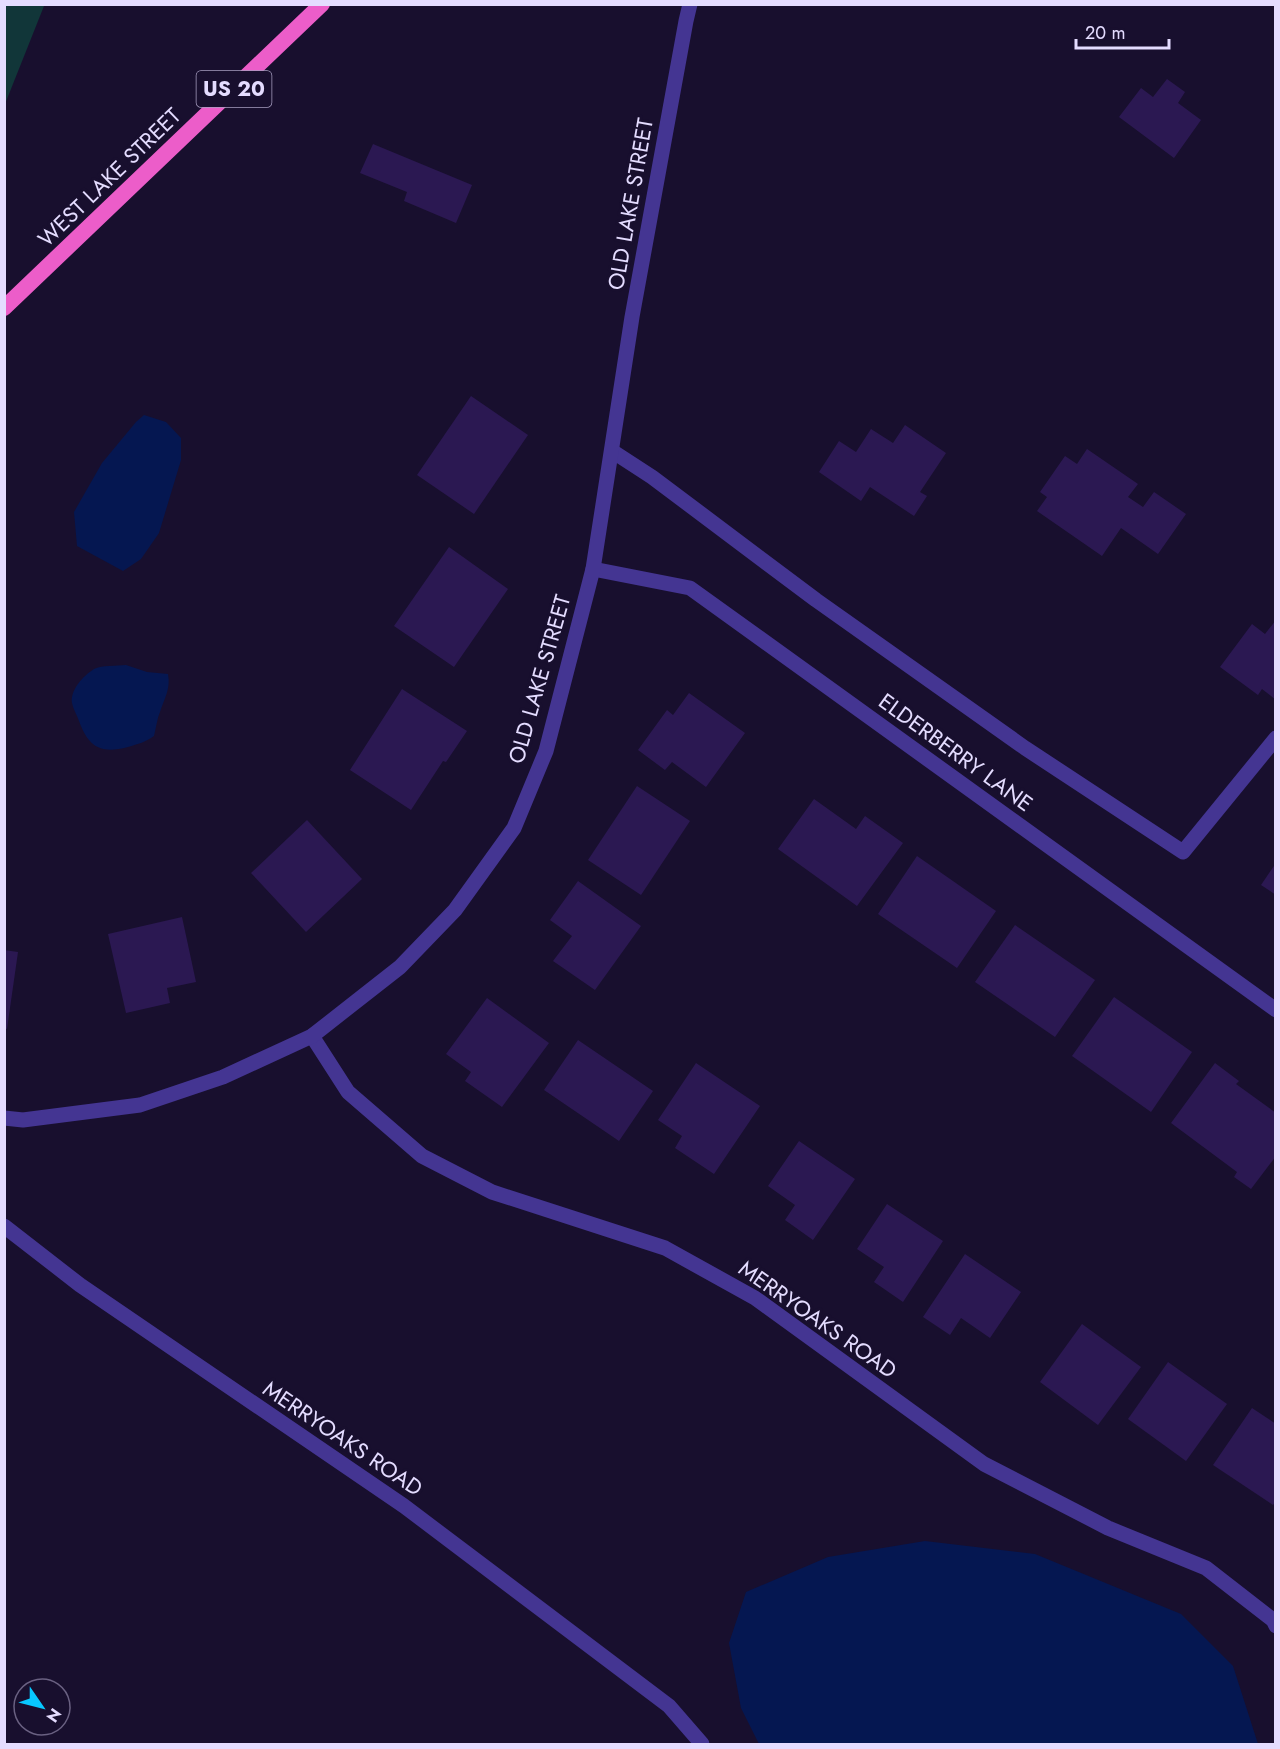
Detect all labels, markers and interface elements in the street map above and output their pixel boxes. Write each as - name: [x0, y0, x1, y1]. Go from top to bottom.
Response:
- scale bar: [1076, 12, 1169, 50]
- text: 20 m: [1085, 20, 1125, 46]
- road number: US 20: [196, 71, 272, 107]
- street label: WEST LAKE STREET: [30, 100, 188, 254]
- street label: OLD LAKE STREET: [599, 115, 661, 293]
- street label: OLD LAKE STREET: [500, 590, 579, 767]
- street label: ELDERBERRY LANE: [872, 685, 1040, 819]
- street label: MERRYOAKS ROAD: [732, 1252, 904, 1386]
- street label: MERRYOAKS ROAD: [257, 1373, 429, 1503]
- north arrow: [12, 1677, 72, 1737]
- text: N: [41, 1704, 67, 1727]

